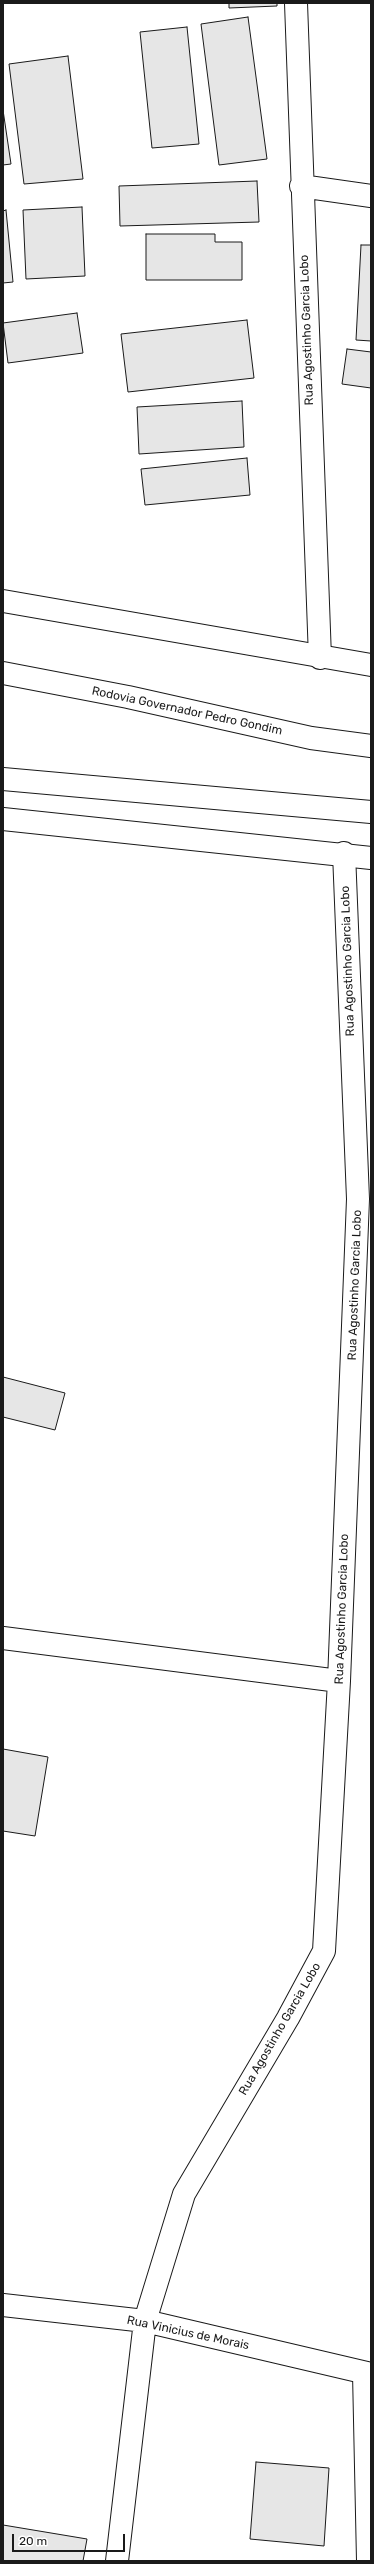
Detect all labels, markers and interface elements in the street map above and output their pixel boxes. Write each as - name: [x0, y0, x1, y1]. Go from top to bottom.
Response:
- street label: Rua Agostinho Garcia Lobo: [297, 254, 317, 406]
- street label: Rodovia Governador Pedro Gondim: [90, 684, 284, 738]
- street label: Rua Agostinho Garcia Lobo: [338, 885, 358, 1037]
- street label: Rua Agostinho Garcia Lobo: [345, 1209, 365, 1361]
- street label: Rua Agostinho Garcia Lobo: [332, 1533, 352, 1685]
- street label: Rua Agostinho Garcia Lobo: [236, 1960, 324, 2098]
- street label: Rua Vinicius de Morais: [126, 2313, 250, 2353]
- scale bar: [14, 2526, 127, 2552]
- text: 20 m: [19, 2534, 47, 2548]

